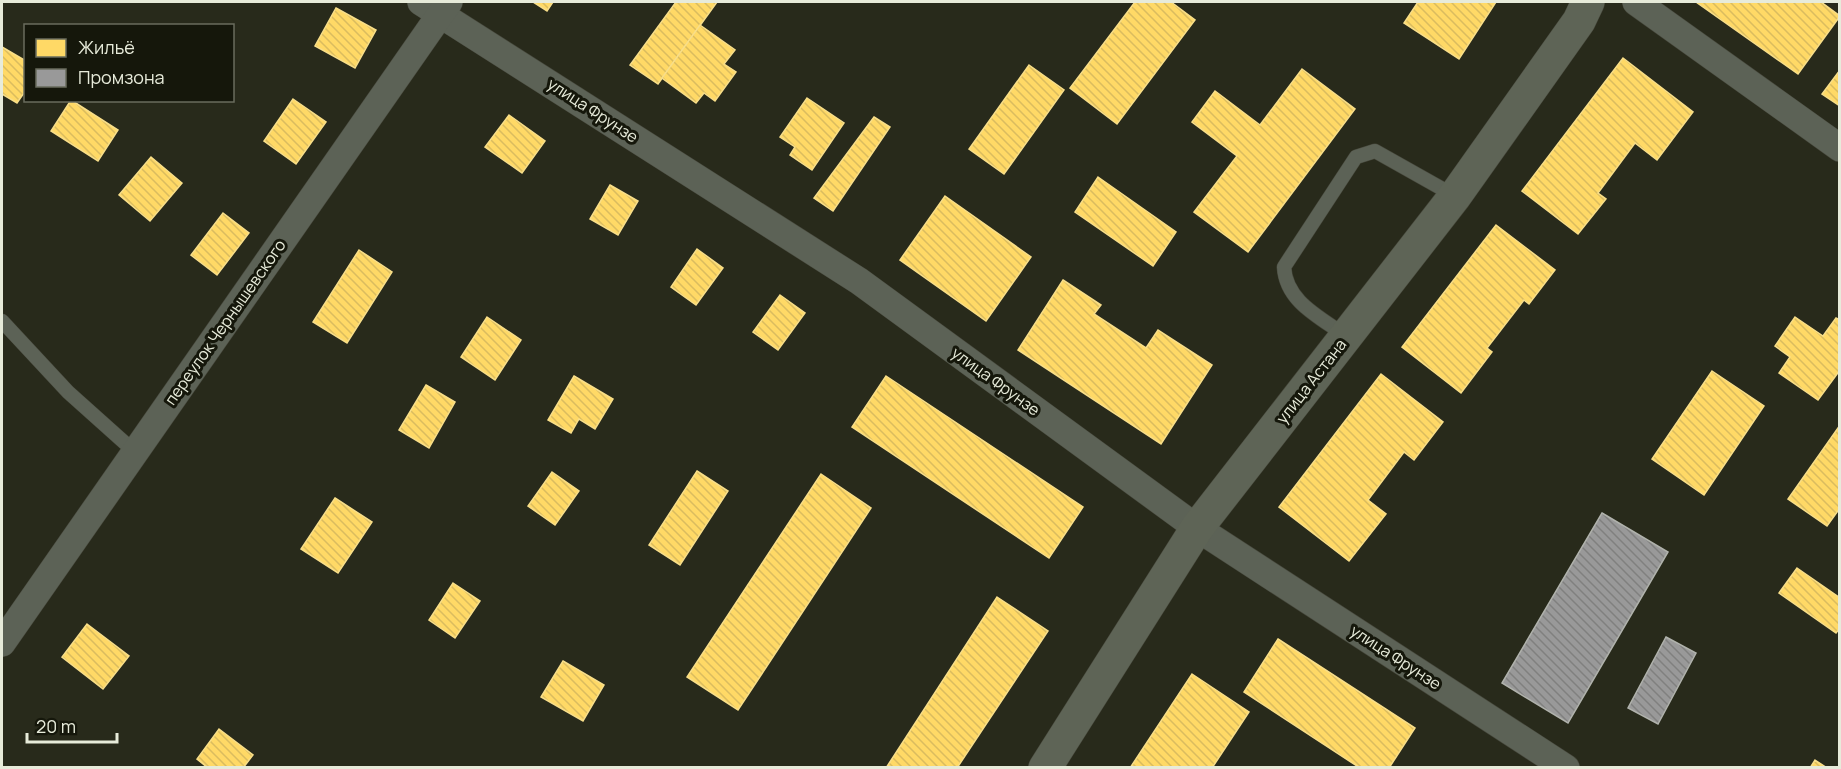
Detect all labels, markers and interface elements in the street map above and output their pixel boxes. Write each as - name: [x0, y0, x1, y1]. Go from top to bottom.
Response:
- legend: [24, 24, 234, 102]
- text: Жильё: [78, 35, 135, 59]
- text: Промзона: [78, 65, 165, 89]
- street label: улица Фрунзе: [543, 72, 643, 148]
- street label: переулок Чернышевского: [159, 235, 291, 409]
- street label: улица Астана: [1271, 334, 1351, 428]
- street label: улица Фрунзе: [947, 341, 1045, 421]
- street label: улица Фрунзе: [1346, 619, 1446, 695]
- scale bar: [27, 706, 117, 744]
- text: 20 m: [36, 714, 76, 738]

